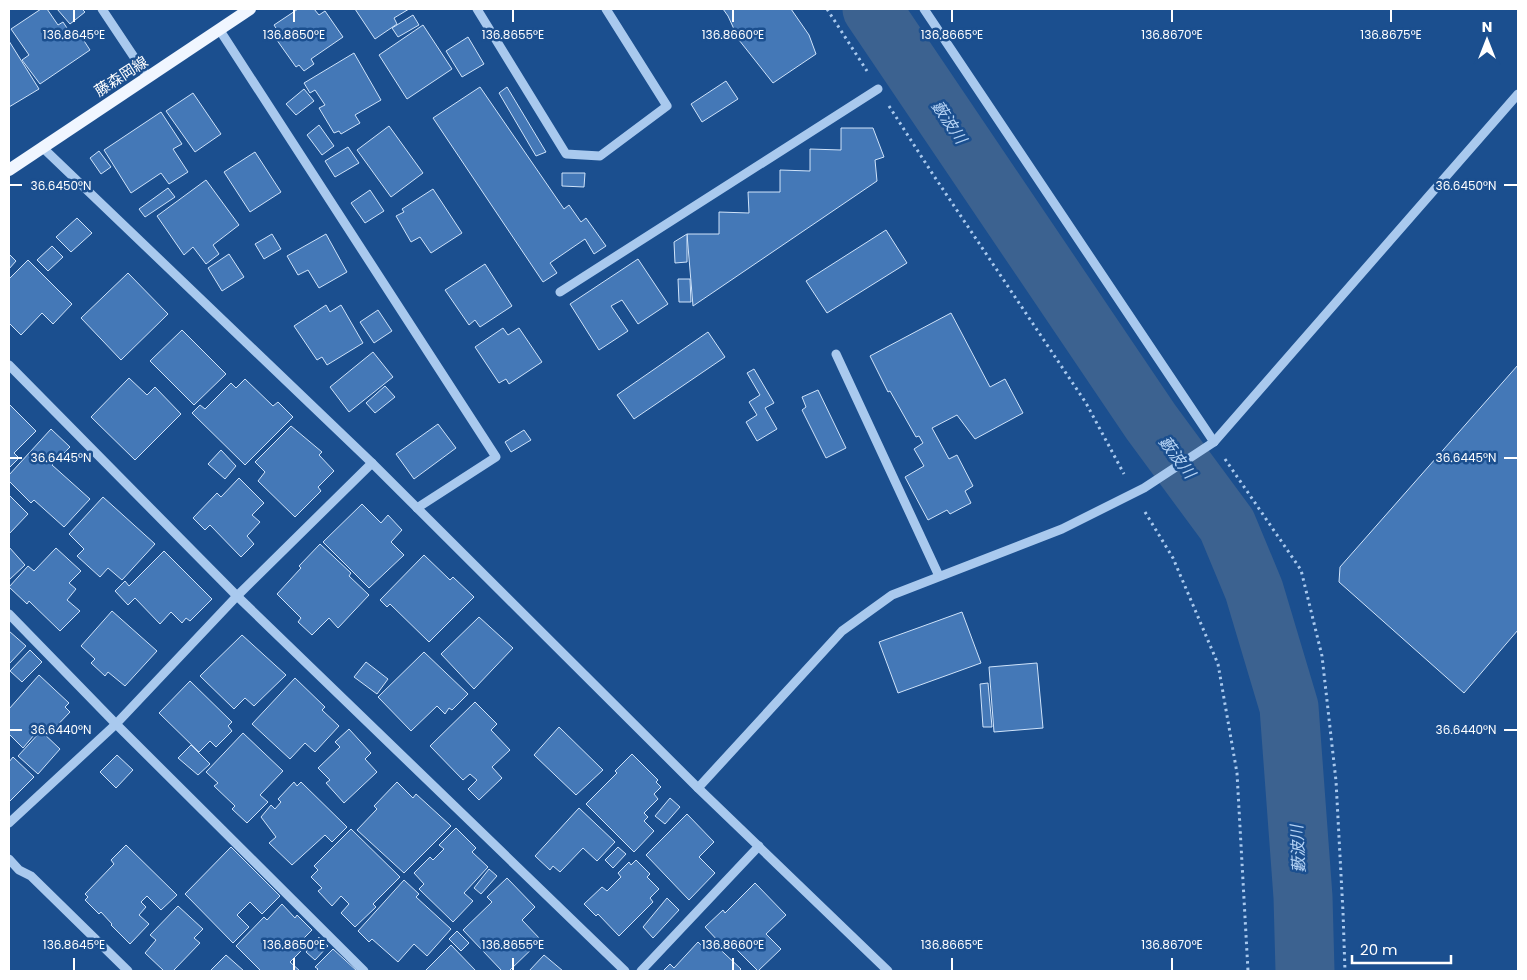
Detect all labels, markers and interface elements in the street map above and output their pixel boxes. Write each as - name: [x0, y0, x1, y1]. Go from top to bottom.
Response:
- north arrow: [1462, 15, 1512, 65]
- text: N: [1482, 17, 1492, 37]
- text: 136.8645°E: [43, 26, 105, 43]
- text: 136.8650°E: [263, 26, 325, 43]
- text: 136.8655°E: [482, 26, 544, 43]
- text: 136.8660°E: [702, 26, 764, 43]
- text: 136.8665°E: [921, 26, 983, 43]
- text: 136.8670°E: [1141, 26, 1203, 43]
- text: 136.8675°E: [1360, 26, 1422, 43]
- street label: 藤森岡線: [90, 51, 152, 101]
- water label: 藪波川: [926, 96, 973, 150]
- text: 36.6450°N: [31, 177, 91, 194]
- text: 36.6450°N: [1436, 177, 1496, 194]
- water label: 藪波川: [1153, 431, 1202, 485]
- text: 36.6445°N: [31, 449, 91, 466]
- text: 36.6445°N: [1436, 449, 1496, 466]
- text: 36.6440°N: [31, 721, 91, 738]
- text: 36.6440°N: [1436, 721, 1496, 738]
- water label: 藪波川: [1285, 822, 1311, 874]
- scale bar: [1352, 932, 1451, 964]
- text: 136.8645°E: [43, 936, 105, 953]
- text: 136.8650°E: [263, 936, 325, 953]
- text: 136.8655°E: [482, 936, 544, 953]
- text: 136.8660°E: [702, 936, 764, 953]
- text: 136.8665°E: [921, 936, 983, 953]
- text: 136.8670°E: [1141, 936, 1203, 953]
- text: 20 m: [1360, 939, 1398, 960]

